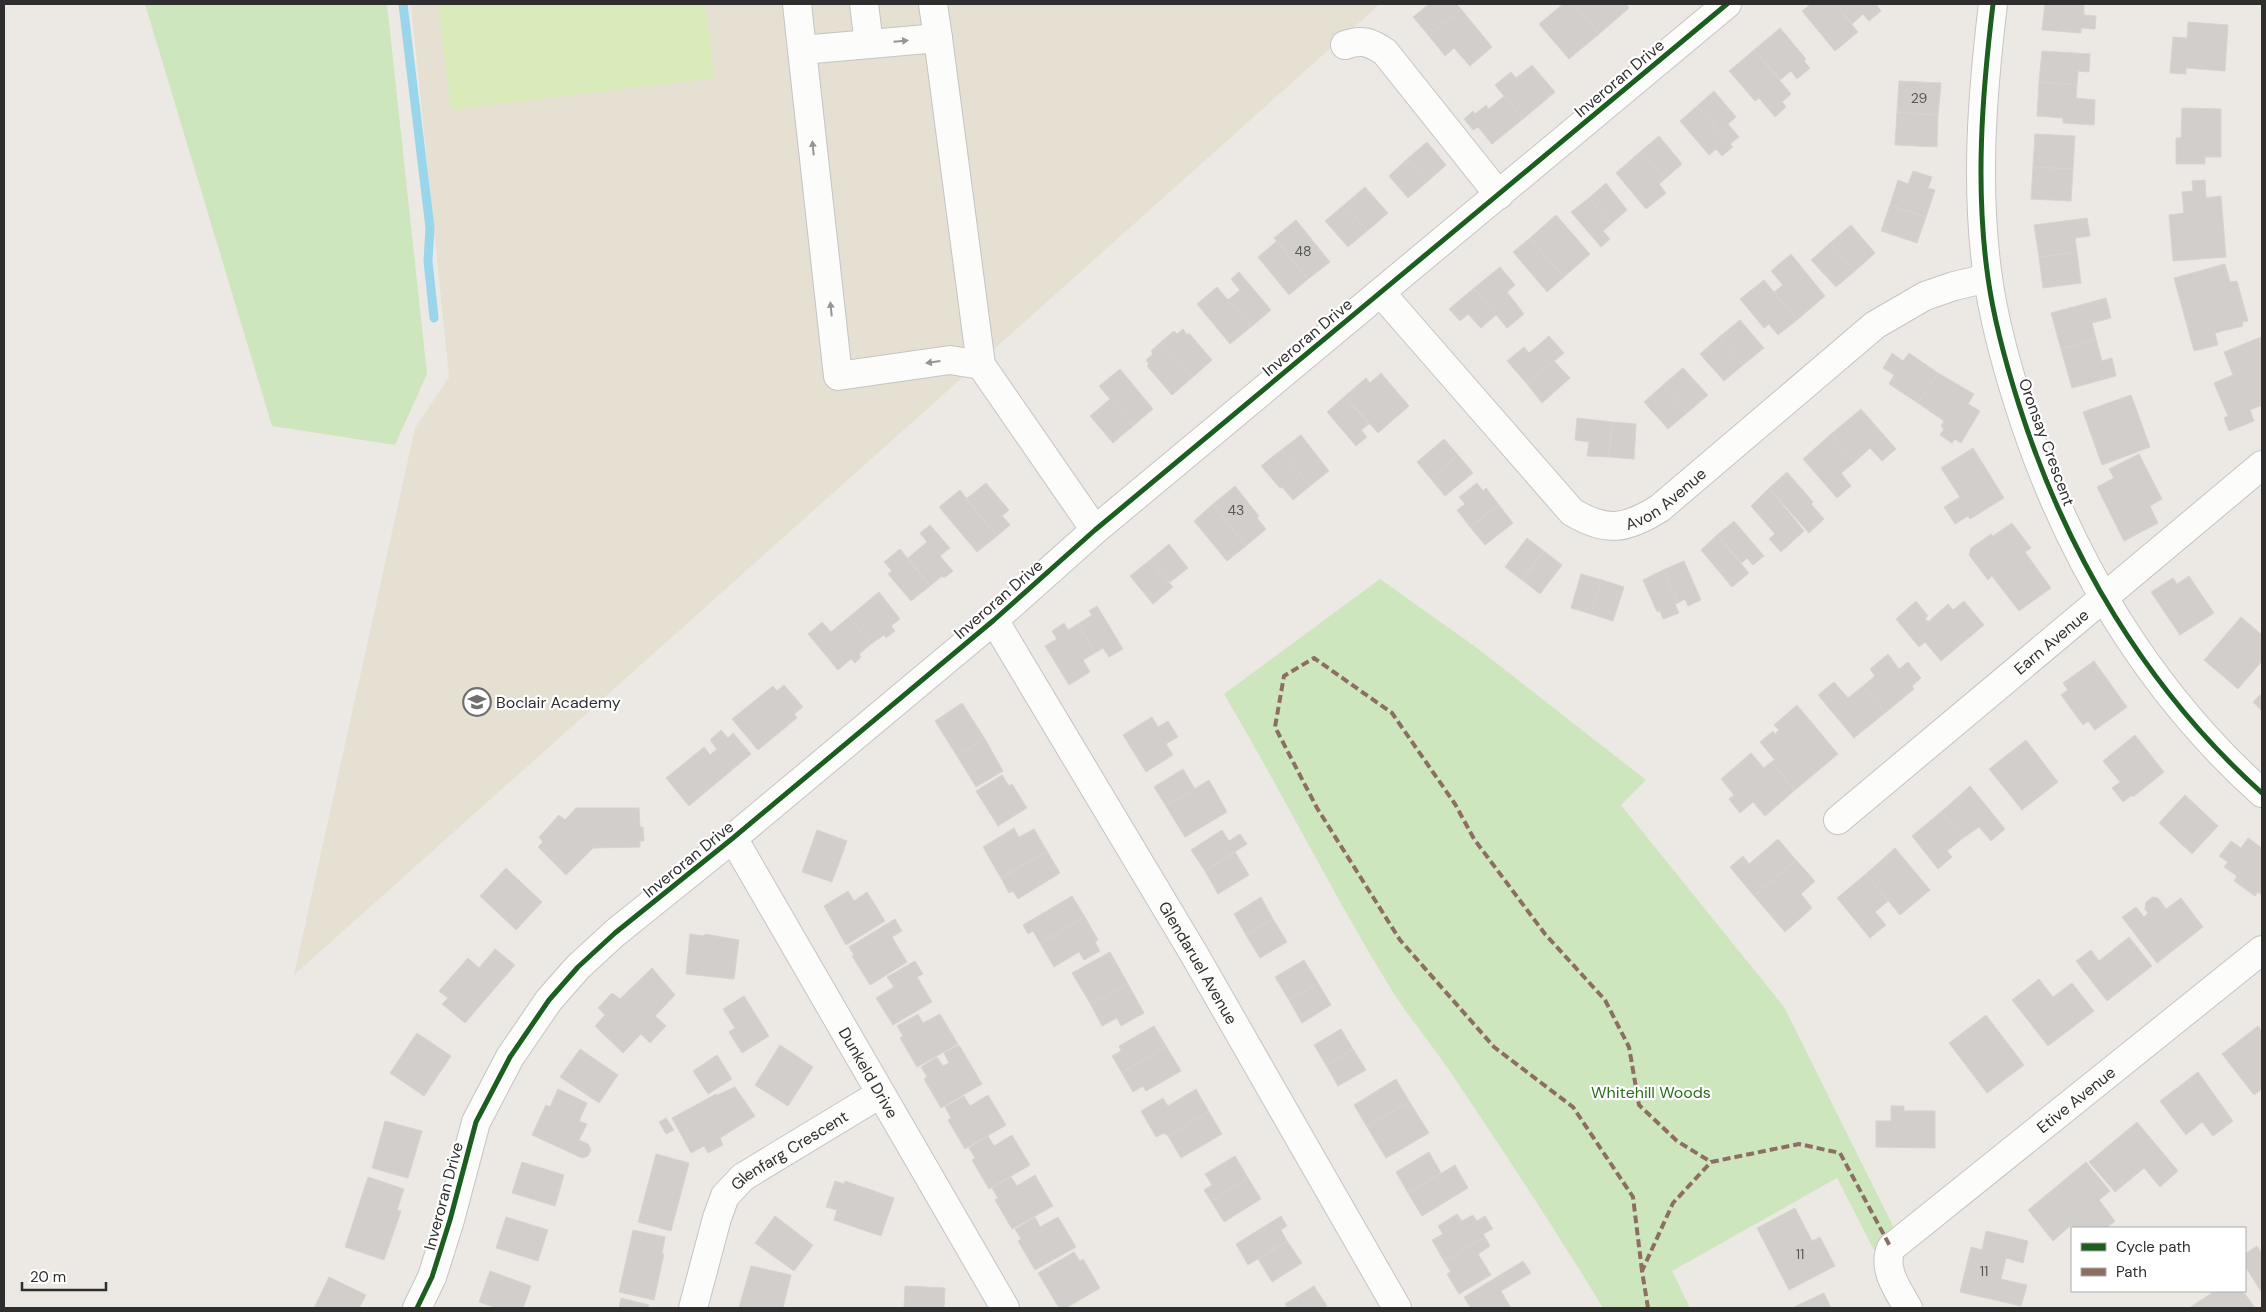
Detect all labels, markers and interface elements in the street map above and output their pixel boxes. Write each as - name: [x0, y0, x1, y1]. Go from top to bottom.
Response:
- street label: Inveroran Drive: [1570, 35, 1669, 122]
- one-way arrow: [893, 37, 909, 45]
- house number: 29: [1911, 89, 1928, 107]
- one-way arrow: [809, 140, 817, 156]
- house number: 48: [1294, 242, 1312, 260]
- street label: Inveroran Drive: [1258, 294, 1357, 381]
- one-way arrow: [827, 301, 835, 317]
- one-way arrow: [924, 359, 940, 367]
- street label: Oronsay Crescent: [2014, 376, 2079, 509]
- street label: Avon Avenue: [1623, 463, 1711, 535]
- house number: 43: [1228, 501, 1244, 519]
- street label: Inveroran Drive: [950, 555, 1047, 644]
- street label: Earn Avenue: [2010, 604, 2093, 679]
- school or university icon: Boclair Academy: [462, 687, 492, 717]
- place label: Boclair Academy: [496, 692, 621, 713]
- street label: Inveroran Drive: [639, 816, 738, 902]
- street label: Glendaruel Avenue: [1154, 897, 1242, 1028]
- street label: Dunkeld Drive: [834, 1023, 903, 1122]
- street label: Etive Avenue: [2033, 1062, 2120, 1138]
- park label: Whitehill Woods: [1591, 1082, 1711, 1103]
- street label: Glenfarg Crescent: [726, 1106, 852, 1195]
- street label: Inveroran Drive: [419, 1140, 468, 1252]
- legend: [2071, 1227, 2246, 1292]
- text: Cycle path: [2116, 1237, 2191, 1257]
- house number: 11: [1796, 1245, 1804, 1263]
- scale bar: [22, 1260, 106, 1292]
- house number: 11: [1980, 1262, 1988, 1280]
- text: Path: [2116, 1262, 2147, 1282]
- text: 20 m: [30, 1267, 66, 1287]

